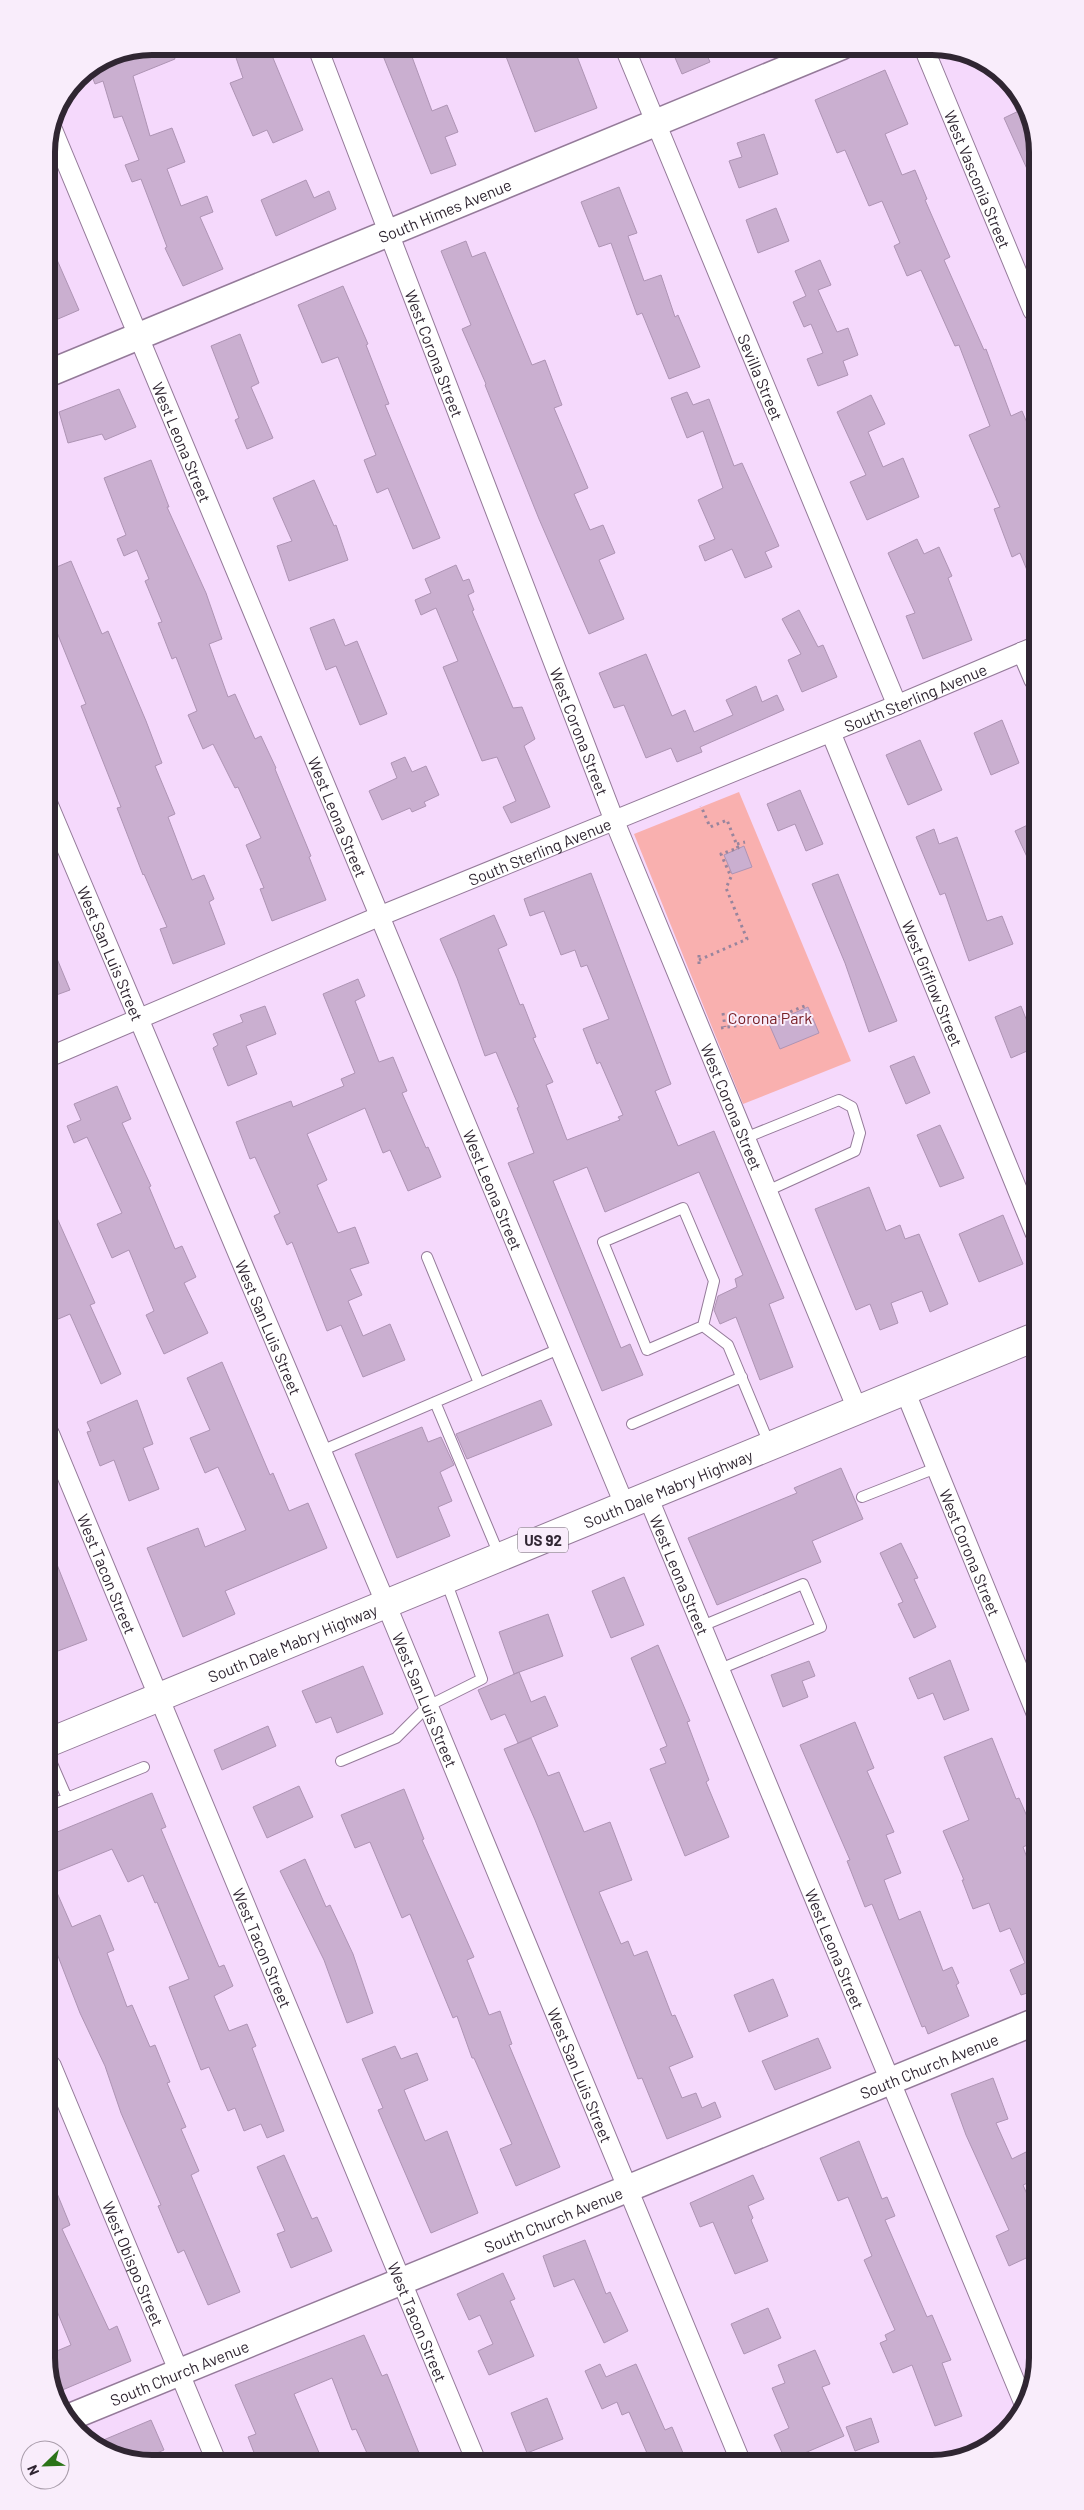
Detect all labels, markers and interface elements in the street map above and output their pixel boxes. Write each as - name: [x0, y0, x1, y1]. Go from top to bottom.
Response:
- street label: West Vasconia Street: [941, 107, 1015, 251]
- street label: South Himes Avenue: [375, 174, 514, 246]
- street label: West Corona Street: [402, 287, 468, 420]
- street label: Sevilla Street: [735, 331, 787, 423]
- street label: West Leona Street: [149, 379, 216, 505]
- street label: South Sterling Avenue: [841, 659, 989, 735]
- street label: West Corona Street: [547, 665, 613, 798]
- street label: West Leona Street: [305, 754, 372, 880]
- street label: South Sterling Avenue: [465, 813, 614, 889]
- street label: West San Luis Street: [74, 883, 148, 1023]
- street label: West Griflow Street: [899, 917, 967, 1049]
- park label: Corona Park: [728, 1008, 812, 1027]
- street label: West Corona Street: [698, 1040, 767, 1173]
- street label: West Leona Street: [460, 1127, 527, 1253]
- street label: West San Luis Street: [232, 1257, 306, 1397]
- street label: South Dale Mabry Highway: [580, 1444, 756, 1531]
- street label: West Corona Street: [936, 1486, 1005, 1618]
- street label: West Tacon Street: [74, 1511, 141, 1636]
- street label: West Leona Street: [647, 1512, 714, 1638]
- road number: US 92: [518, 1528, 568, 1552]
- street label: South Dale Mabry Highway: [205, 1599, 380, 1686]
- street label: West San Luis Street: [389, 1629, 462, 1770]
- street label: West Tacon Street: [230, 1885, 296, 2010]
- street label: West Leona Street: [802, 1886, 869, 2012]
- street label: West San Luis Street: [544, 2005, 617, 2145]
- street label: South Church Avenue: [857, 2028, 1001, 2102]
- street label: South Church Avenue: [481, 2182, 625, 2256]
- street label: West Obispo Street: [99, 2198, 168, 2329]
- street label: West Tacon Street: [385, 2259, 451, 2384]
- street label: South Church Avenue: [107, 2335, 251, 2409]
- north arrow: [20, 2440, 70, 2490]
- text: N: [23, 2463, 42, 2478]

